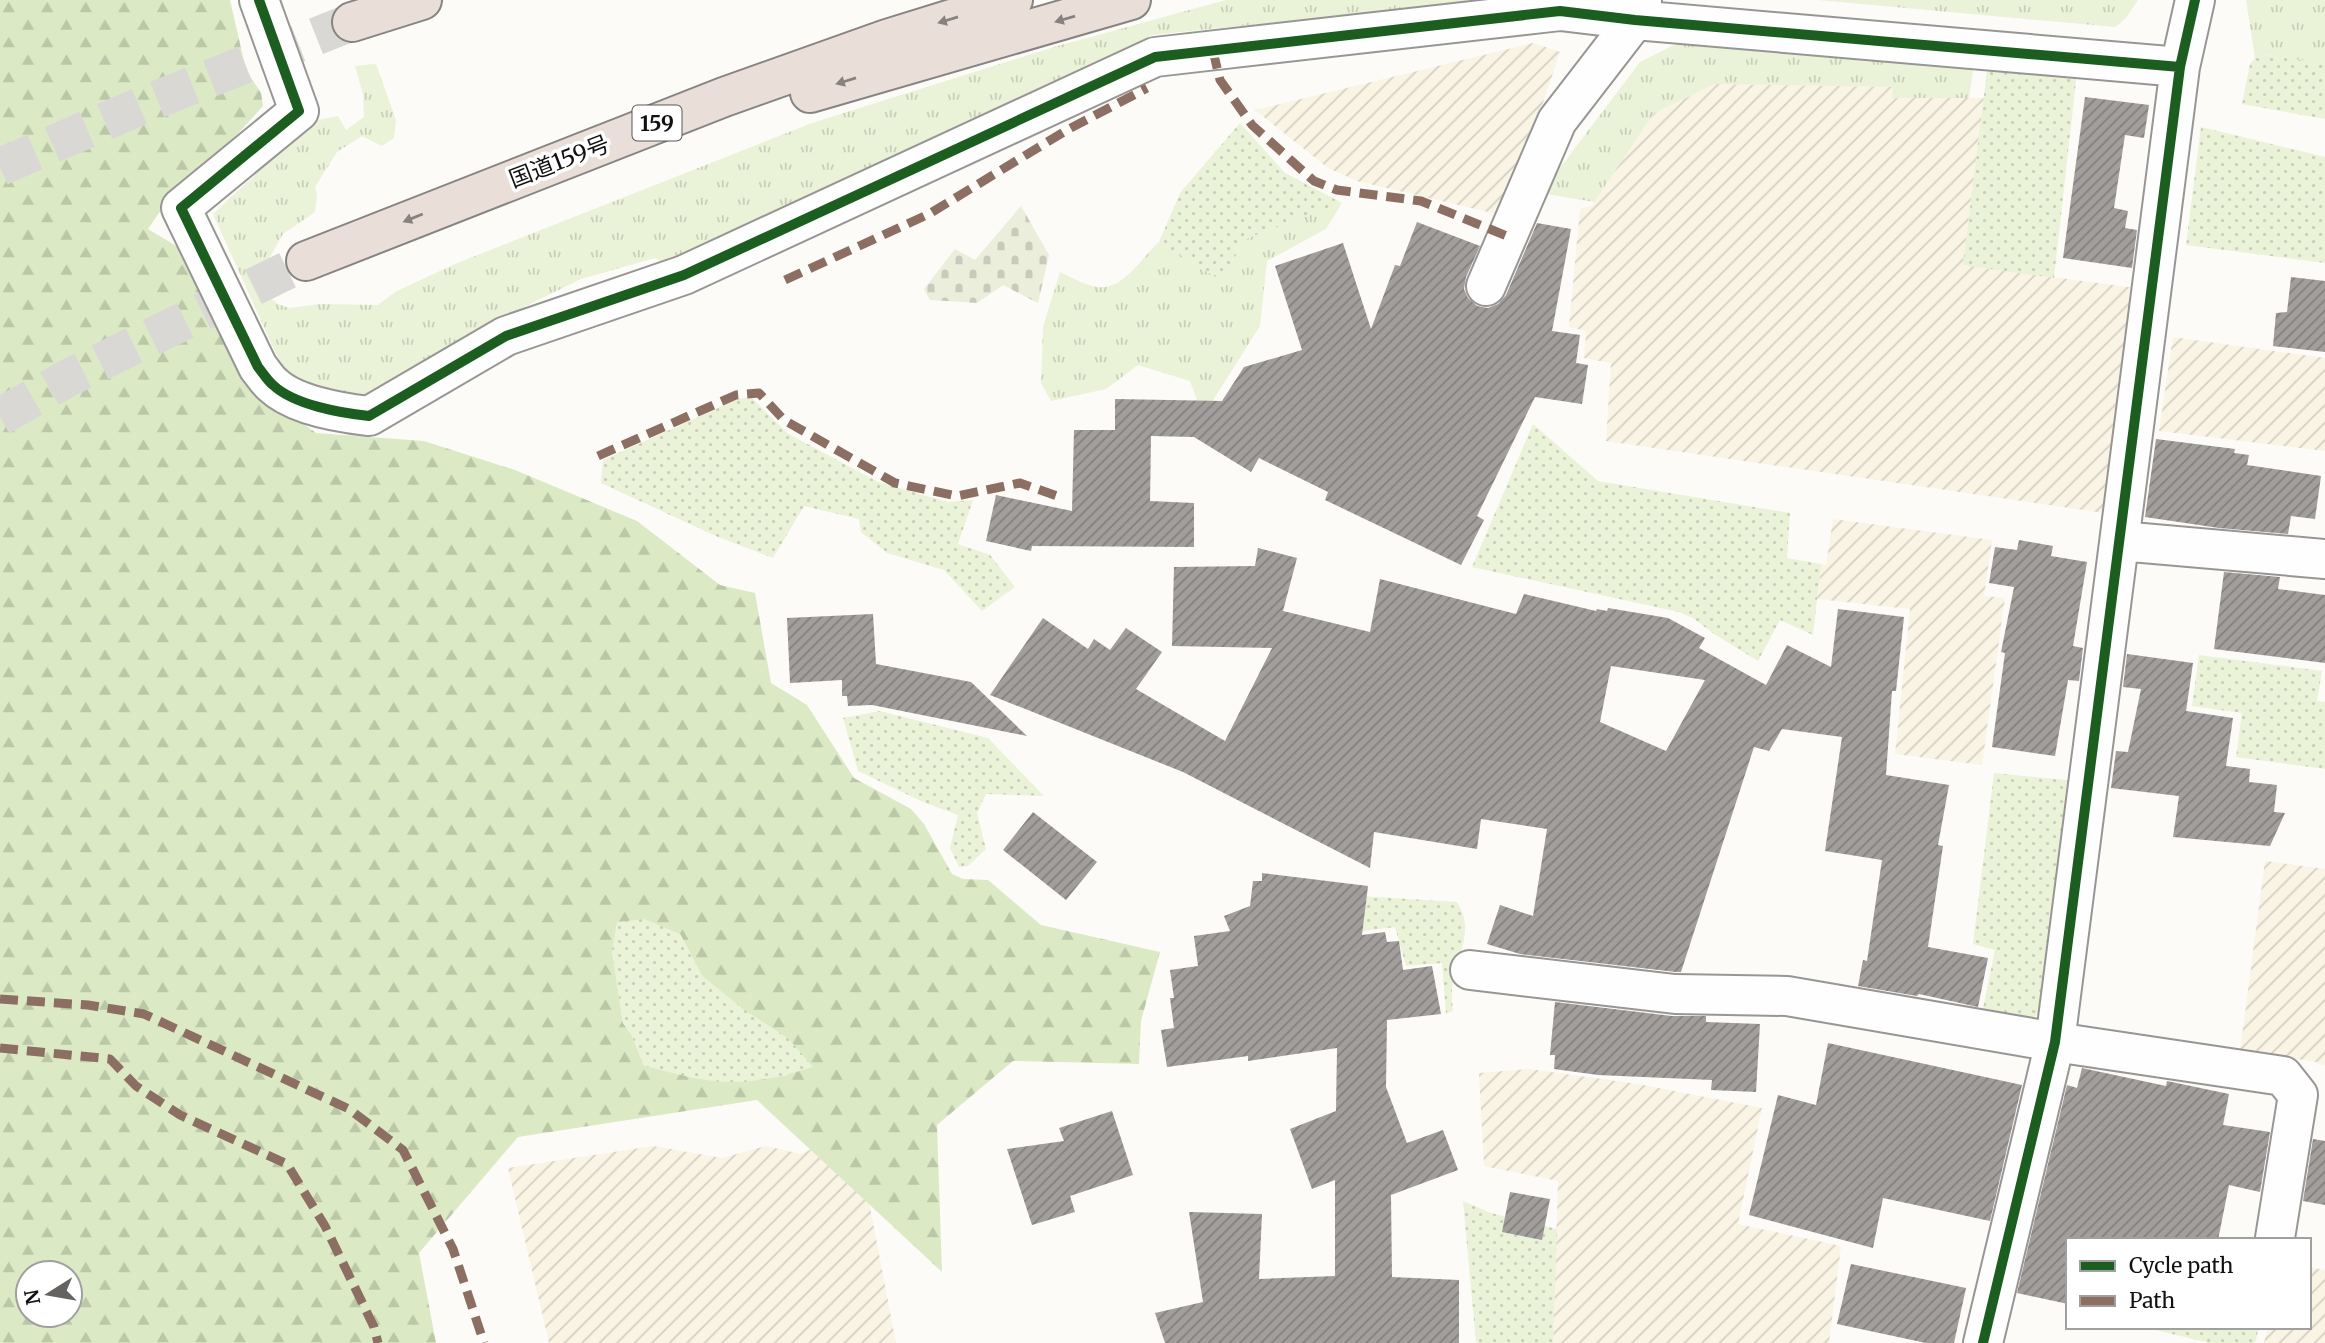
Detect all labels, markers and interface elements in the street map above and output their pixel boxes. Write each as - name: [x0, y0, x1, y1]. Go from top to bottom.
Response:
- one-way arrow: [1054, 14, 1075, 24]
- one-way arrow: [937, 16, 958, 26]
- one-way arrow: [836, 77, 857, 87]
- road number: 159: [632, 106, 682, 140]
- street label: 国道159号: [505, 129, 613, 193]
- one-way arrow: [402, 213, 423, 224]
- legend: [2066, 1238, 2311, 1329]
- text: Cycle path: [2129, 1252, 2233, 1279]
- north arrow: [14, 1259, 84, 1329]
- text: Path: [2129, 1287, 2175, 1314]
- text: N: [19, 1288, 46, 1307]

